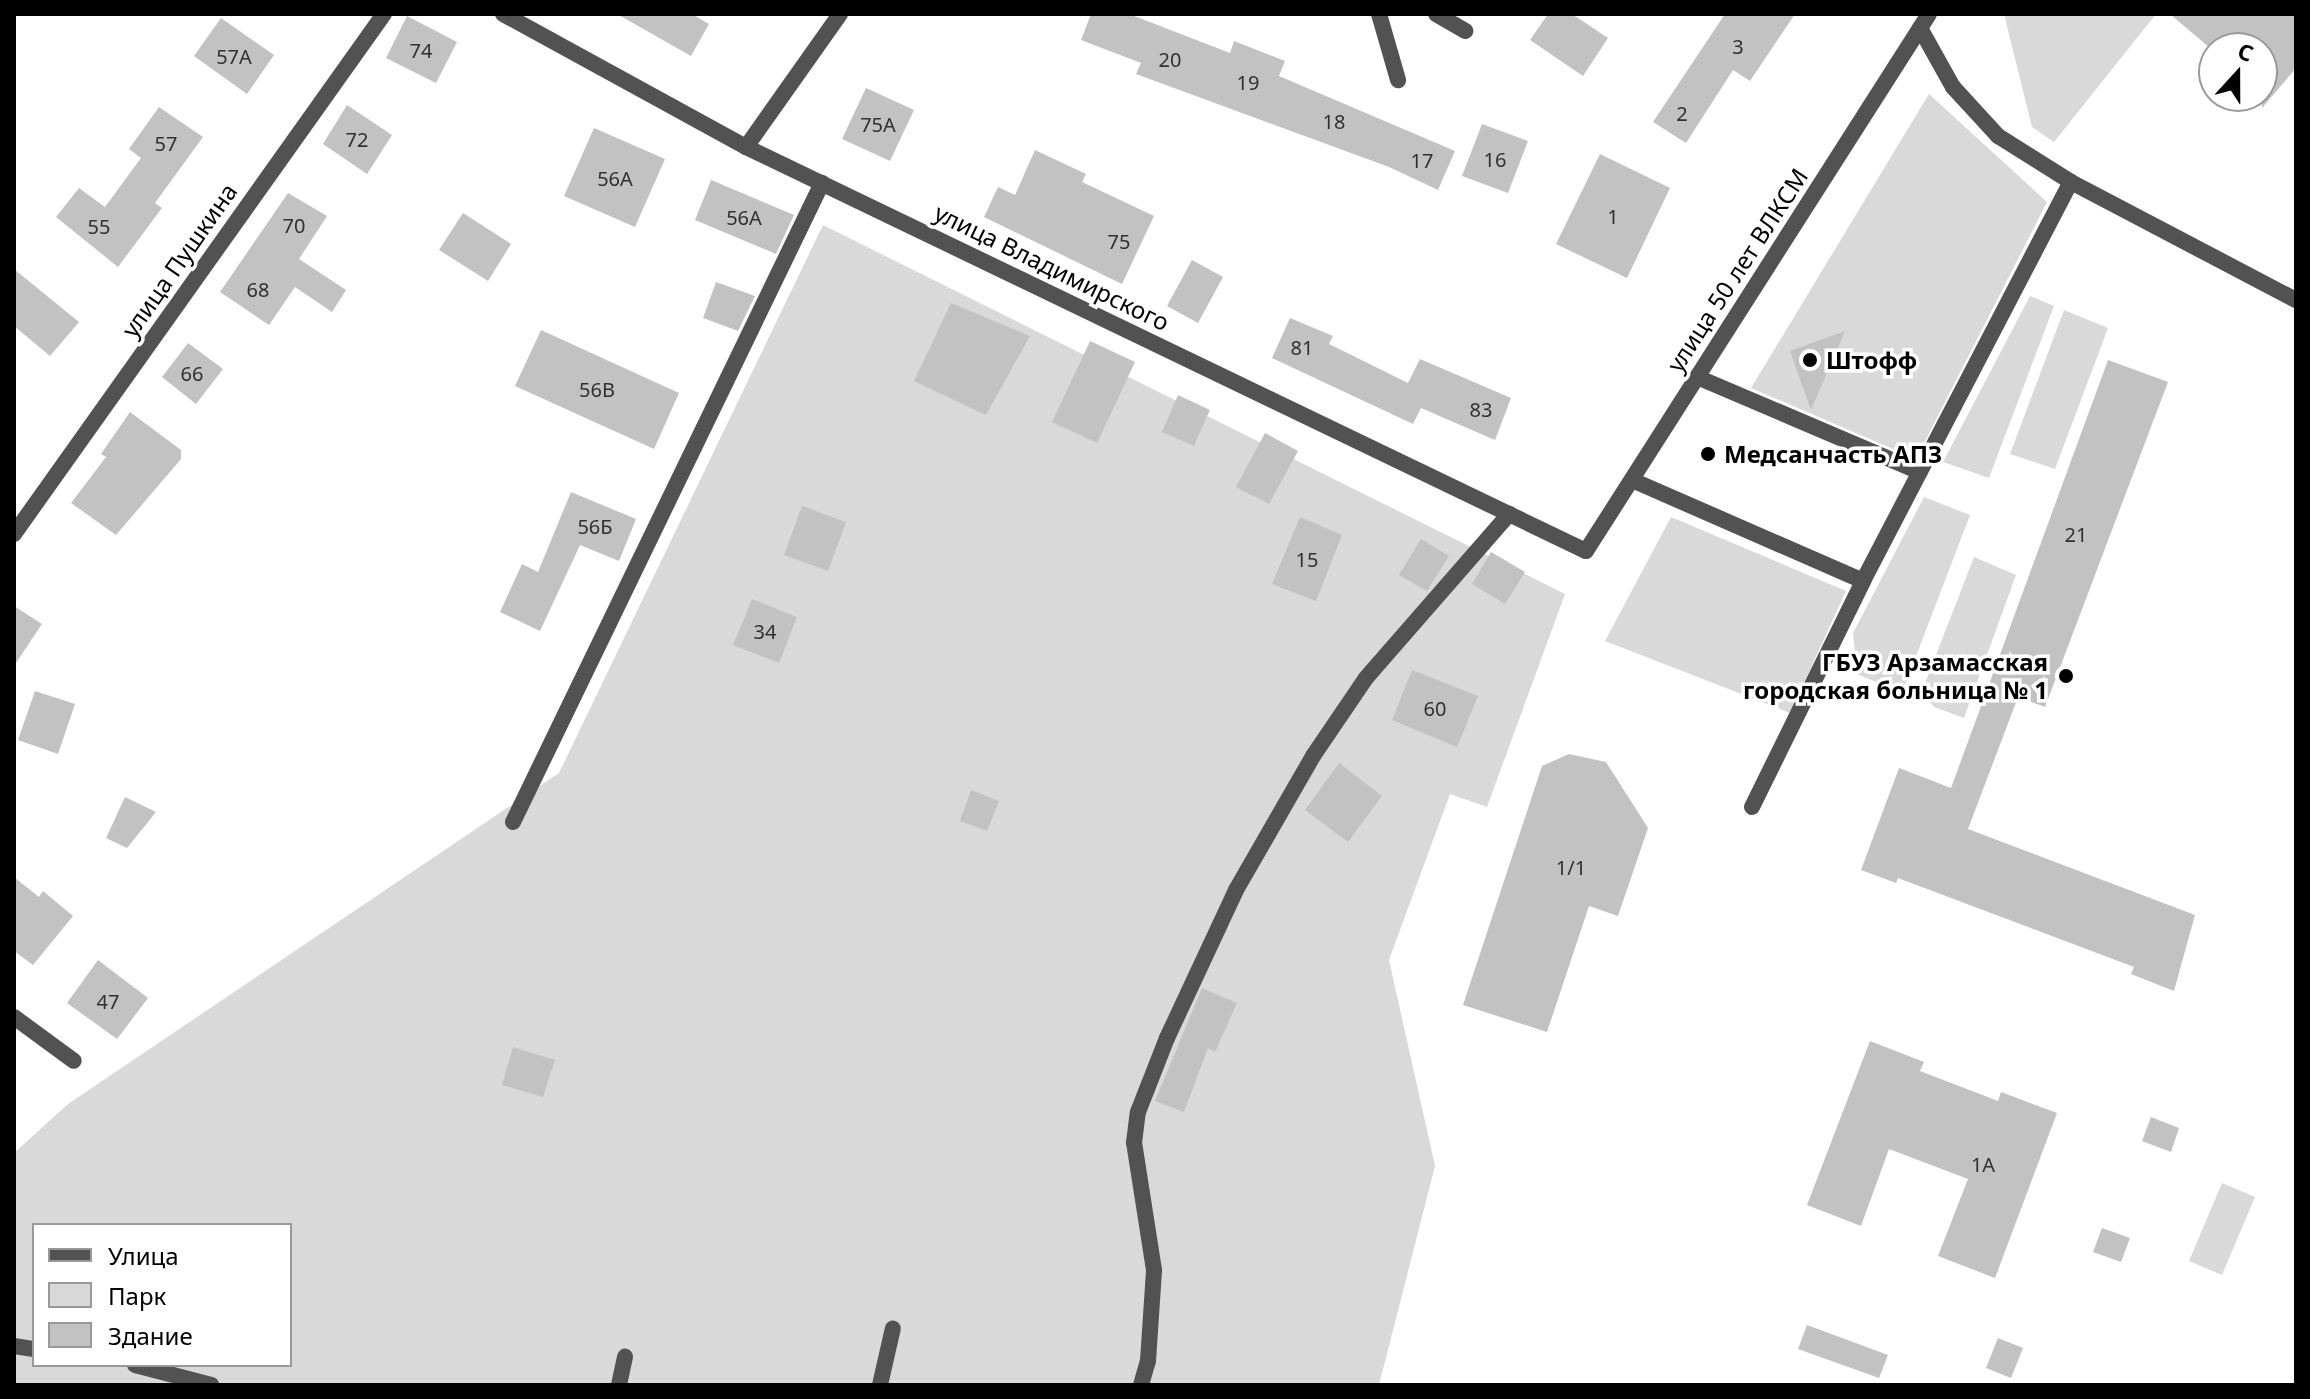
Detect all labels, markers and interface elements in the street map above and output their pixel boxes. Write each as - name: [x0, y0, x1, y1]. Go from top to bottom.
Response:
- north arrow: [2198, 32, 2278, 112]
- house number: 3: [1732, 34, 1744, 58]
- text: С: [2234, 35, 2258, 68]
- house number: 74: [410, 38, 432, 62]
- house number: 57А: [216, 44, 252, 68]
- house number: 20: [1159, 47, 1181, 71]
- house number: 19: [1237, 70, 1259, 94]
- house number: 2: [1676, 101, 1688, 125]
- house number: 18: [1323, 109, 1345, 133]
- house number: 75А: [860, 112, 896, 136]
- house number: 72: [346, 127, 368, 151]
- house number: 57: [155, 131, 177, 155]
- house number: 16: [1484, 147, 1506, 171]
- house number: 17: [1411, 148, 1433, 172]
- street label: улица 50 лет ВЛКСМ: [1661, 163, 1813, 377]
- house number: 56А: [597, 166, 633, 190]
- street label: улица Пушкина: [115, 177, 243, 343]
- street label: улица Владимирского: [930, 198, 1174, 336]
- house number: 1: [1607, 204, 1619, 228]
- house number: 56А: [726, 205, 762, 229]
- house number: 70: [283, 213, 305, 237]
- house number: 55: [88, 214, 110, 238]
- house number: 75: [1108, 229, 1130, 253]
- house number: 68: [247, 277, 269, 301]
- house number: 81: [1291, 335, 1313, 359]
- place label: Штофф: [1826, 346, 1917, 374]
- marker: Штофф: [1801, 351, 1819, 369]
- house number: 66: [181, 361, 203, 385]
- house number: 56В: [579, 377, 615, 401]
- house number: 83: [1470, 397, 1492, 421]
- place label: Медсанчасть АПЗ: [1724, 440, 1942, 468]
- marker: Медсанчасть АПЗ: [1699, 445, 1717, 463]
- house number: 56Б: [577, 514, 613, 538]
- house number: 21: [2065, 522, 2087, 546]
- house number: 15: [1296, 547, 1318, 571]
- house number: 34: [754, 619, 776, 643]
- place label: ГБУЗ Арзамасская городская больница № 1: [1743, 648, 2048, 704]
- marker: ГБУЗ Арзамасская городская больница № 1: [2055, 665, 2077, 687]
- house number: 60: [1424, 696, 1446, 720]
- house number: 1/1: [1556, 855, 1586, 879]
- house number: 47: [97, 989, 119, 1013]
- house number: 1А: [1971, 1152, 1995, 1176]
- legend: [32, 1223, 292, 1367]
- text: Улица: [108, 1239, 179, 1272]
- text: Парк: [108, 1279, 166, 1312]
- text: Здание: [108, 1319, 193, 1352]

